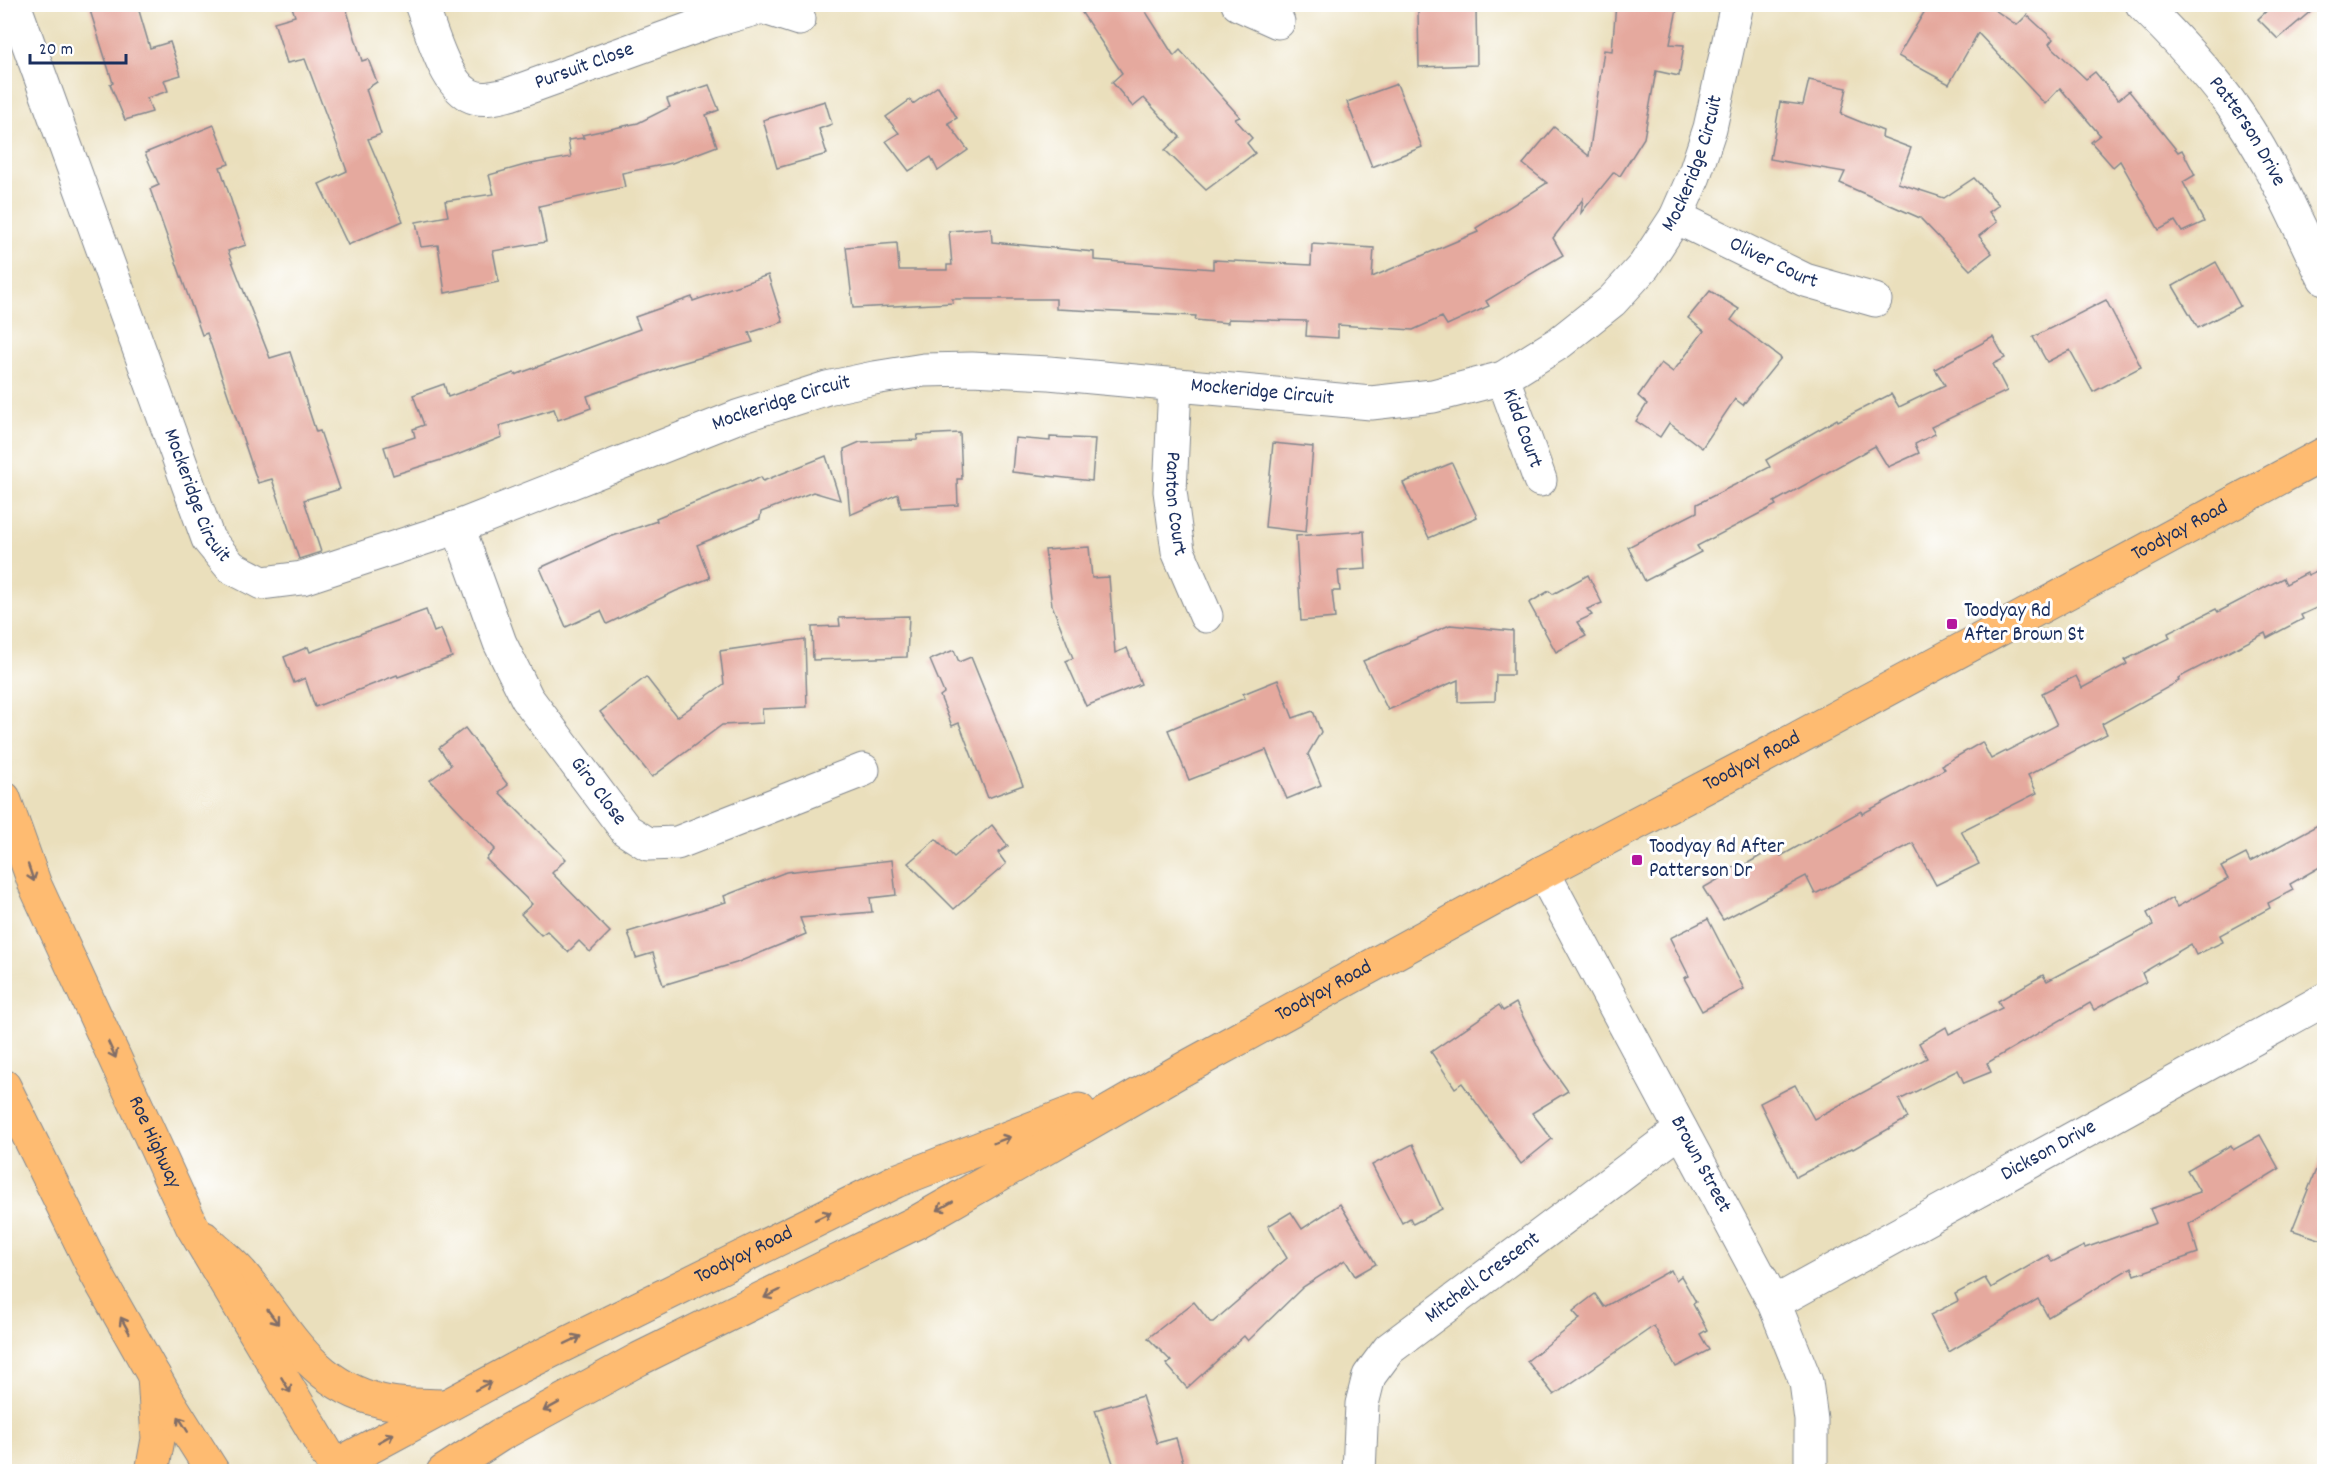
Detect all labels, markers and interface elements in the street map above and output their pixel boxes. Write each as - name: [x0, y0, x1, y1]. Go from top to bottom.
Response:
- scale bar: [30, 27, 126, 65]
- street label: Pursuit Close: [531, 35, 638, 99]
- text: 20 m: [39, 38, 73, 63]
- street label: Patterson Drive: [2201, 70, 2293, 192]
- street label: Mockeridge Circuit: [1655, 92, 1732, 238]
- street label: Oliver Court: [1723, 230, 1821, 298]
- street label: Mockeridge Circuit: [708, 368, 854, 440]
- street label: Mockeridge Circuit: [1189, 371, 1335, 414]
- street label: Kidd Court: [1493, 385, 1550, 473]
- street label: Mockeridge Circuit: [154, 425, 237, 570]
- street label: Panton Court: [1155, 451, 1194, 562]
- street label: Toodyay Road: [2126, 493, 2234, 570]
- place label: Toodyay Rd After Brown St: [1964, 597, 2085, 651]
- marker: Toodyay Rd After Brown St: [1945, 617, 1959, 631]
- street label: Toodyay Road: [1699, 724, 1806, 800]
- street label: Giro Close: [562, 751, 633, 833]
- place label: Toodyay Rd After Patterson Dr: [1649, 833, 1784, 887]
- marker: Toodyay Rd After Patterson Dr: [1630, 853, 1644, 867]
- one-way arrow: [26, 863, 37, 882]
- street label: Toodyay Road: [1270, 953, 1378, 1031]
- one-way arrow: [107, 1041, 119, 1059]
- street label: Roe Highway: [119, 1091, 188, 1194]
- street label: Brown Street: [1662, 1111, 1738, 1219]
- street label: Dickson Drive: [1996, 1113, 2102, 1190]
- one-way arrow: [993, 1133, 1011, 1144]
- one-way arrow: [937, 1200, 954, 1212]
- one-way arrow: [814, 1210, 832, 1222]
- street label: Toodyay Road: [690, 1219, 798, 1293]
- street label: Mitchell Crescent: [1419, 1225, 1547, 1332]
- one-way arrow: [763, 1288, 781, 1300]
- one-way arrow: [267, 1308, 279, 1324]
- one-way arrow: [119, 1317, 131, 1334]
- one-way arrow: [564, 1333, 582, 1345]
- one-way arrow: [281, 1376, 293, 1393]
- one-way arrow: [474, 1380, 491, 1392]
- one-way arrow: [543, 1401, 560, 1413]
- one-way arrow: [177, 1416, 189, 1433]
- one-way arrow: [377, 1432, 395, 1443]

